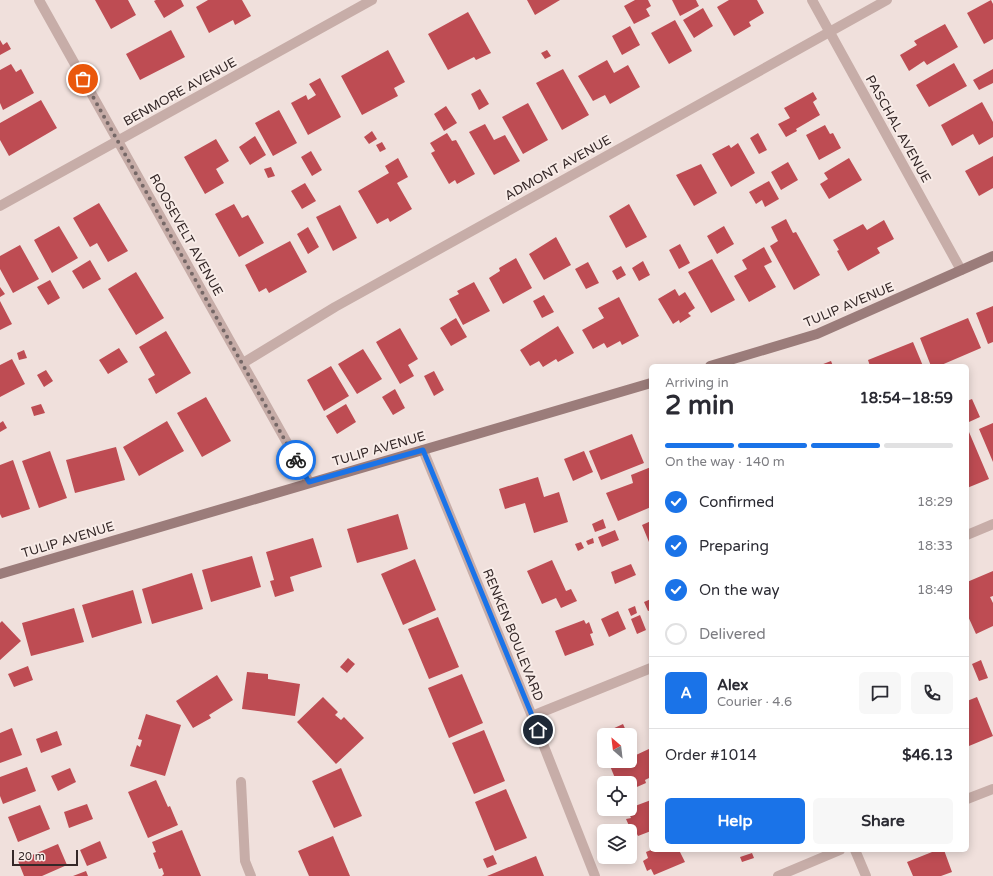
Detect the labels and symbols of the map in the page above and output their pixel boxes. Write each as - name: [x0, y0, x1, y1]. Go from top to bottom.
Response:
- street label: BENMORE AVENUE: [121, 54, 239, 130]
- pin: [66, 62, 100, 96]
- street label: PASCHAL AVENUE: [862, 73, 934, 185]
- street label: ADMONT AVENUE: [502, 132, 614, 204]
- street label: ROOSEVELT AVENUE: [146, 171, 226, 299]
- street label: TULIP AVENUE: [802, 279, 896, 331]
- street label: TULIP AVENUE: [331, 428, 427, 470]
- courier: [276, 440, 316, 480]
- street label: TULIP AVENUE: [20, 518, 116, 562]
- street label: RENKEN BOULEVARD: [479, 567, 547, 704]
- pin: [521, 713, 555, 747]
- north arrow: [597, 728, 637, 768]
- scale bar: [12, 848, 78, 867]

